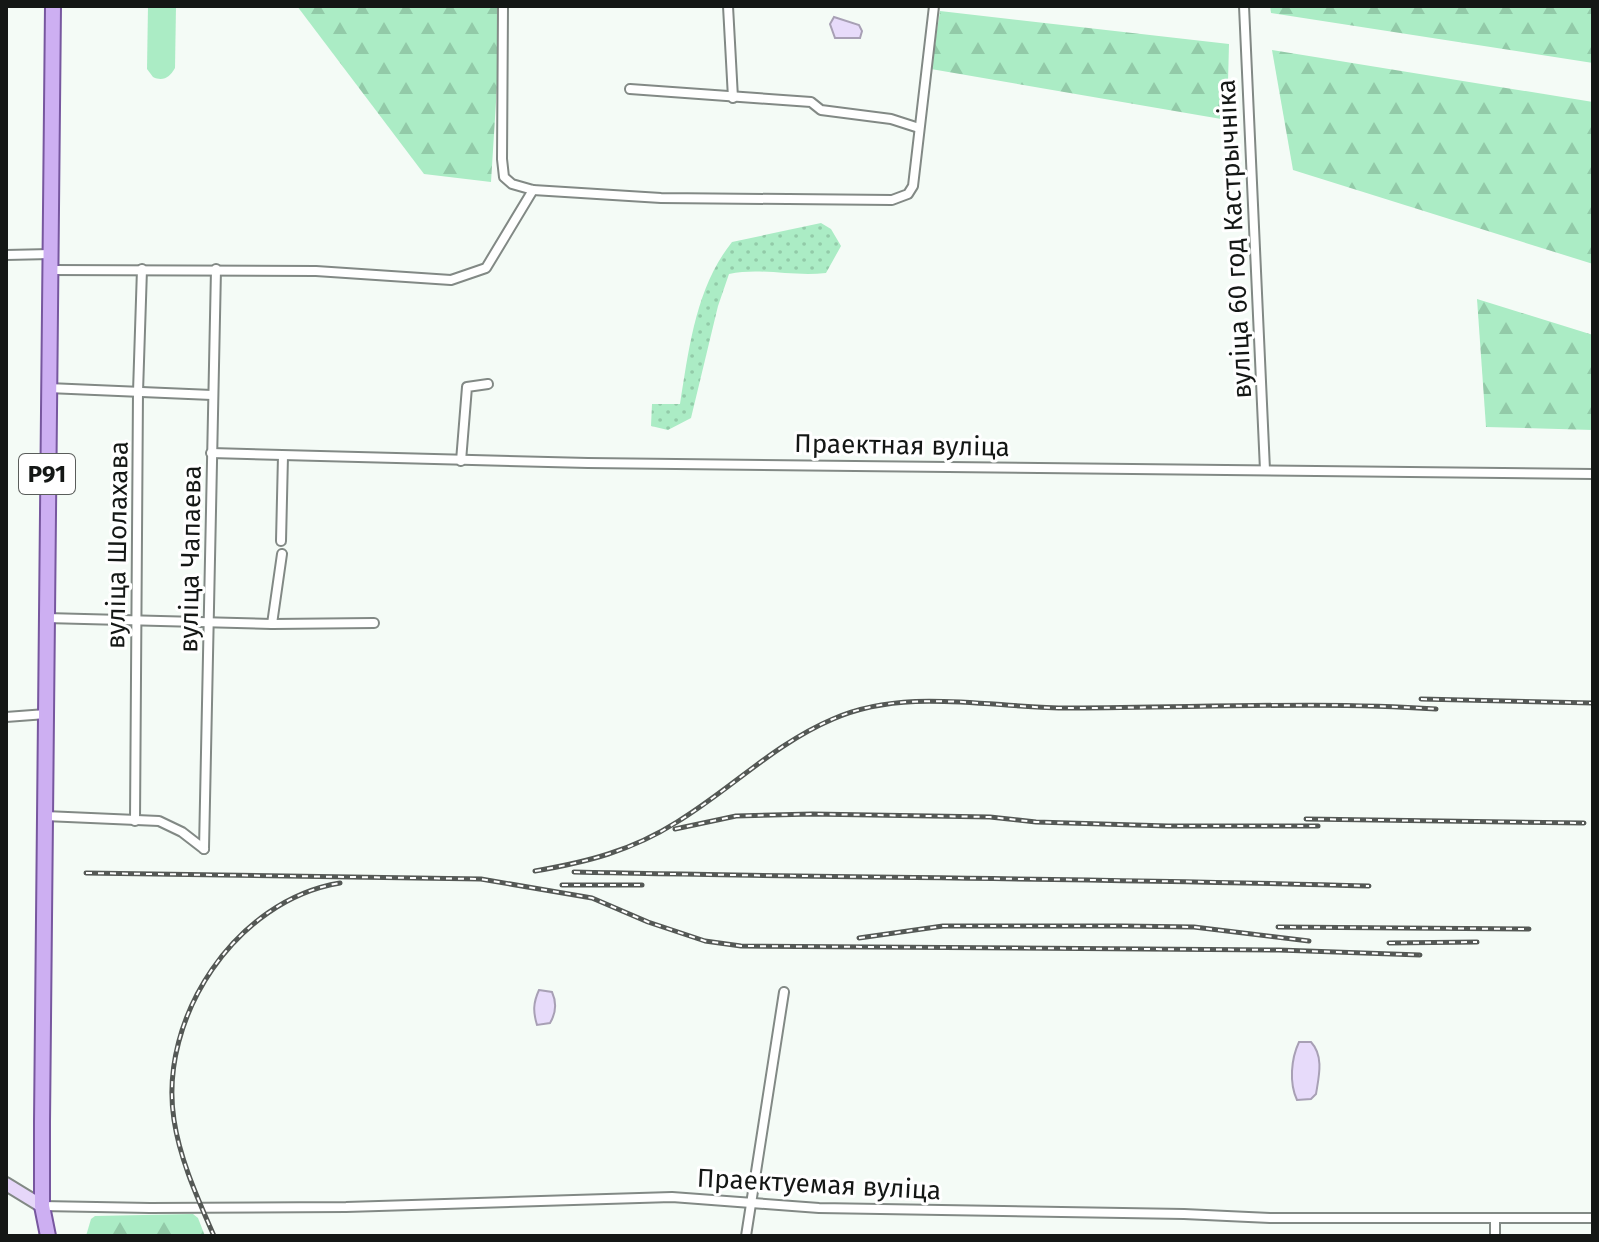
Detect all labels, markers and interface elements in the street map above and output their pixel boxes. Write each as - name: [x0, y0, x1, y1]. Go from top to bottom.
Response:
- street label: вуліца 60 год Кастрычніка: [1211, 79, 1258, 399]
- street label: Праектная вуліца: [794, 428, 1010, 463]
- street label: вуліца Шолахава: [100, 441, 135, 649]
- road number: Р91: [19, 454, 75, 494]
- street label: вуліца Чапаева: [173, 465, 208, 653]
- street label: Праектуемая вуліца: [696, 1163, 942, 1206]

